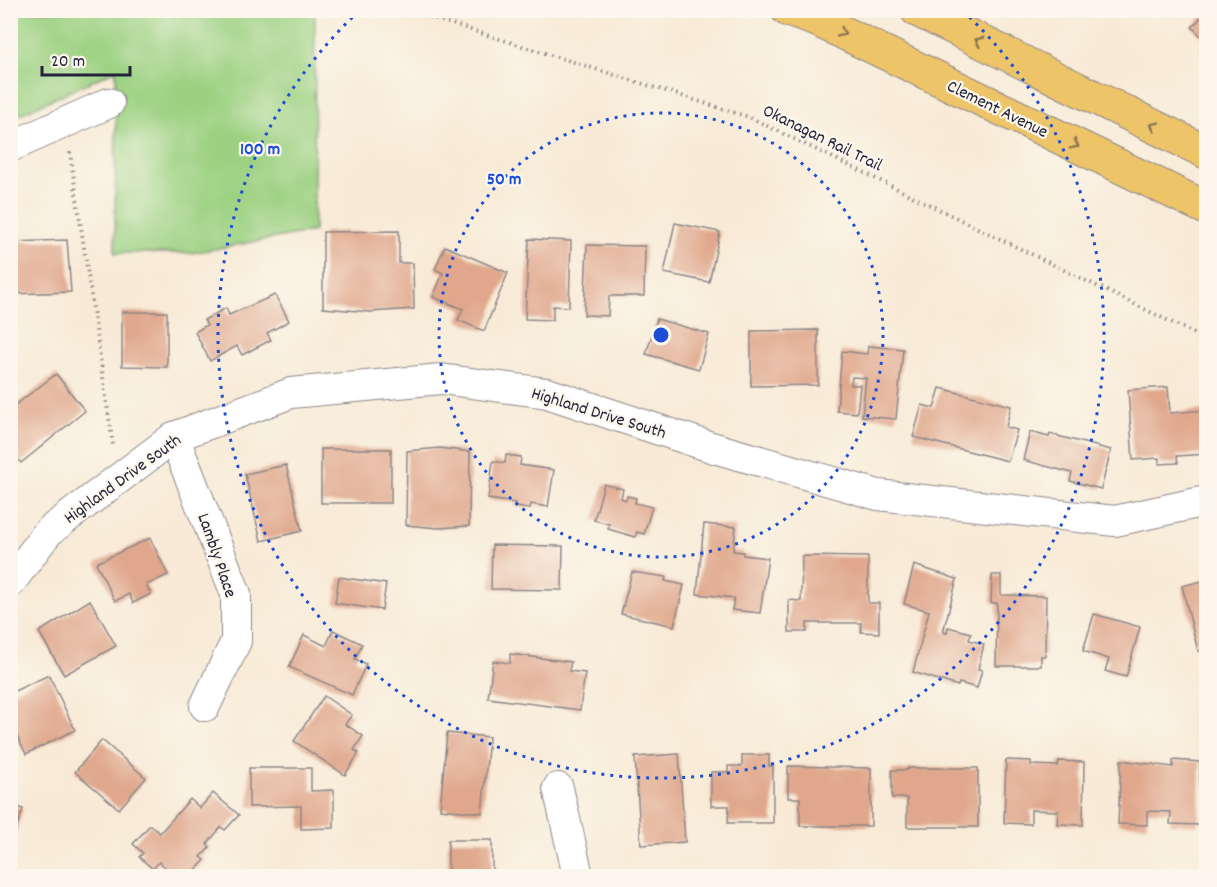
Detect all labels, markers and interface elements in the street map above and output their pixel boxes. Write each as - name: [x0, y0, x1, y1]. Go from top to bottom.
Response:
- one-way arrow: [836, 25, 847, 37]
- one-way arrow: [974, 36, 985, 48]
- scale bar: [42, 39, 130, 77]
- text: 20 m: [51, 50, 85, 75]
- street label: Clement Avenue: [942, 75, 1052, 146]
- street label: Okanagan Rail Trail: [758, 99, 887, 179]
- one-way arrow: [1149, 122, 1160, 134]
- one-way arrow: [1068, 137, 1079, 149]
- text: 100 m: [240, 138, 280, 163]
- text: 50 m: [487, 168, 521, 193]
- centre of rings: [651, 325, 671, 345]
- street label: Highland Drive South: [528, 382, 669, 447]
- street label: Highland Drive South: [60, 429, 187, 531]
- street label: Lambly Place: [190, 510, 242, 601]

